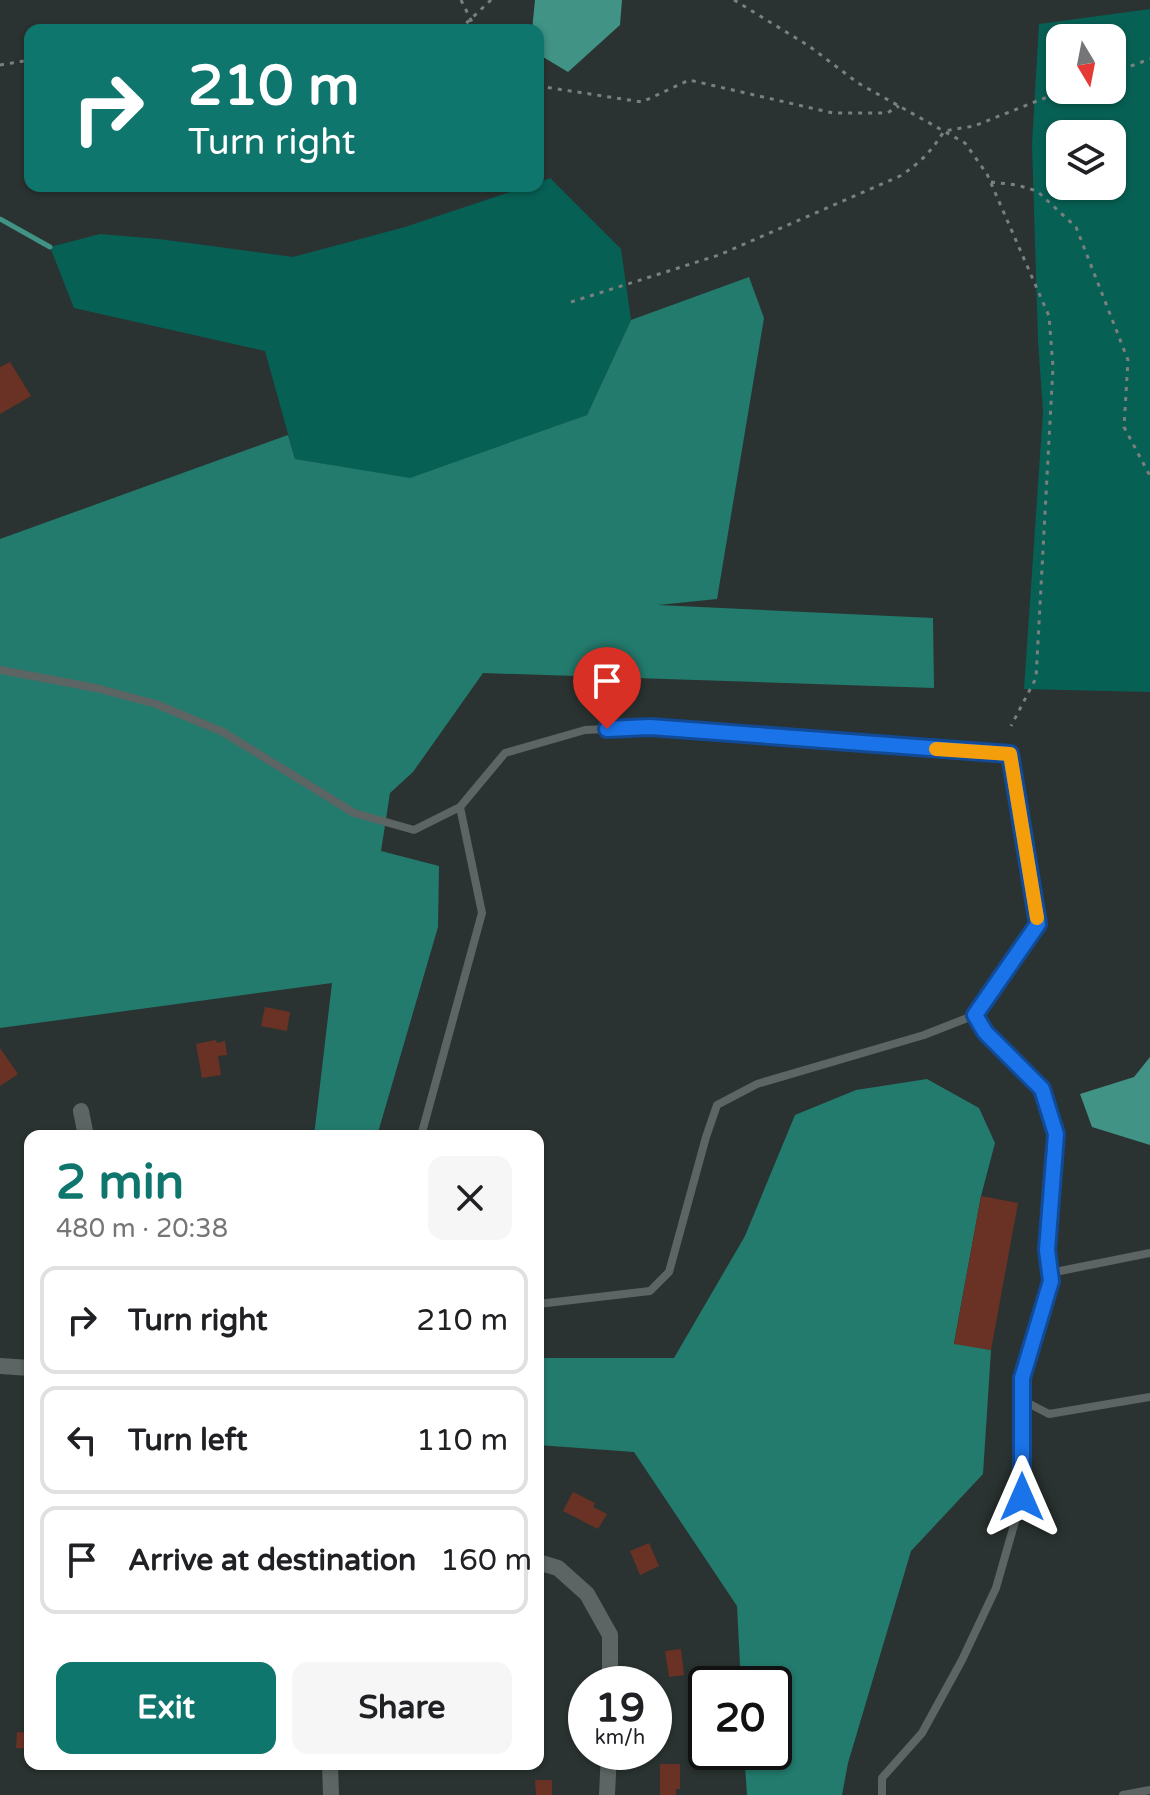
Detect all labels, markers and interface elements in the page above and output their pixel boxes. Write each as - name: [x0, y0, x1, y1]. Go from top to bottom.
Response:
- north arrow: [1046, 24, 1126, 104]
- map controls: [1046, 24, 1126, 200]
- text: 210 m: [188, 53, 359, 120]
- icon: right: [56, 56, 160, 160]
- button: layers: [1046, 120, 1126, 200]
- text: Turn right: [188, 121, 355, 164]
- pin: [573, 647, 641, 729]
- icon: arrive: [585, 659, 629, 703]
- text: 2 min: [56, 1154, 184, 1212]
- button: close: [428, 1156, 512, 1240]
- text: 480 m · 20:38: [56, 1213, 228, 1244]
- icon: right: [60, 1298, 104, 1342]
- text: Turn right: [128, 1302, 268, 1339]
- text: 210 m: [416, 1302, 508, 1339]
- icon: left: [60, 1418, 104, 1462]
- text: Turn left: [128, 1422, 247, 1459]
- text: 110 m: [416, 1422, 508, 1459]
- position arrow: [980, 1455, 1064, 1539]
- icon: arrive: [60, 1538, 104, 1582]
- text: Arrive at destination: [128, 1542, 416, 1579]
- text: 160 m: [440, 1542, 532, 1579]
- button: Exit: [56, 1662, 276, 1754]
- button: Share: [292, 1662, 512, 1754]
- speed limit sign: 20: [688, 1666, 792, 1770]
- text: 19: [595, 1684, 645, 1732]
- text: km/h: [595, 1726, 645, 1750]

